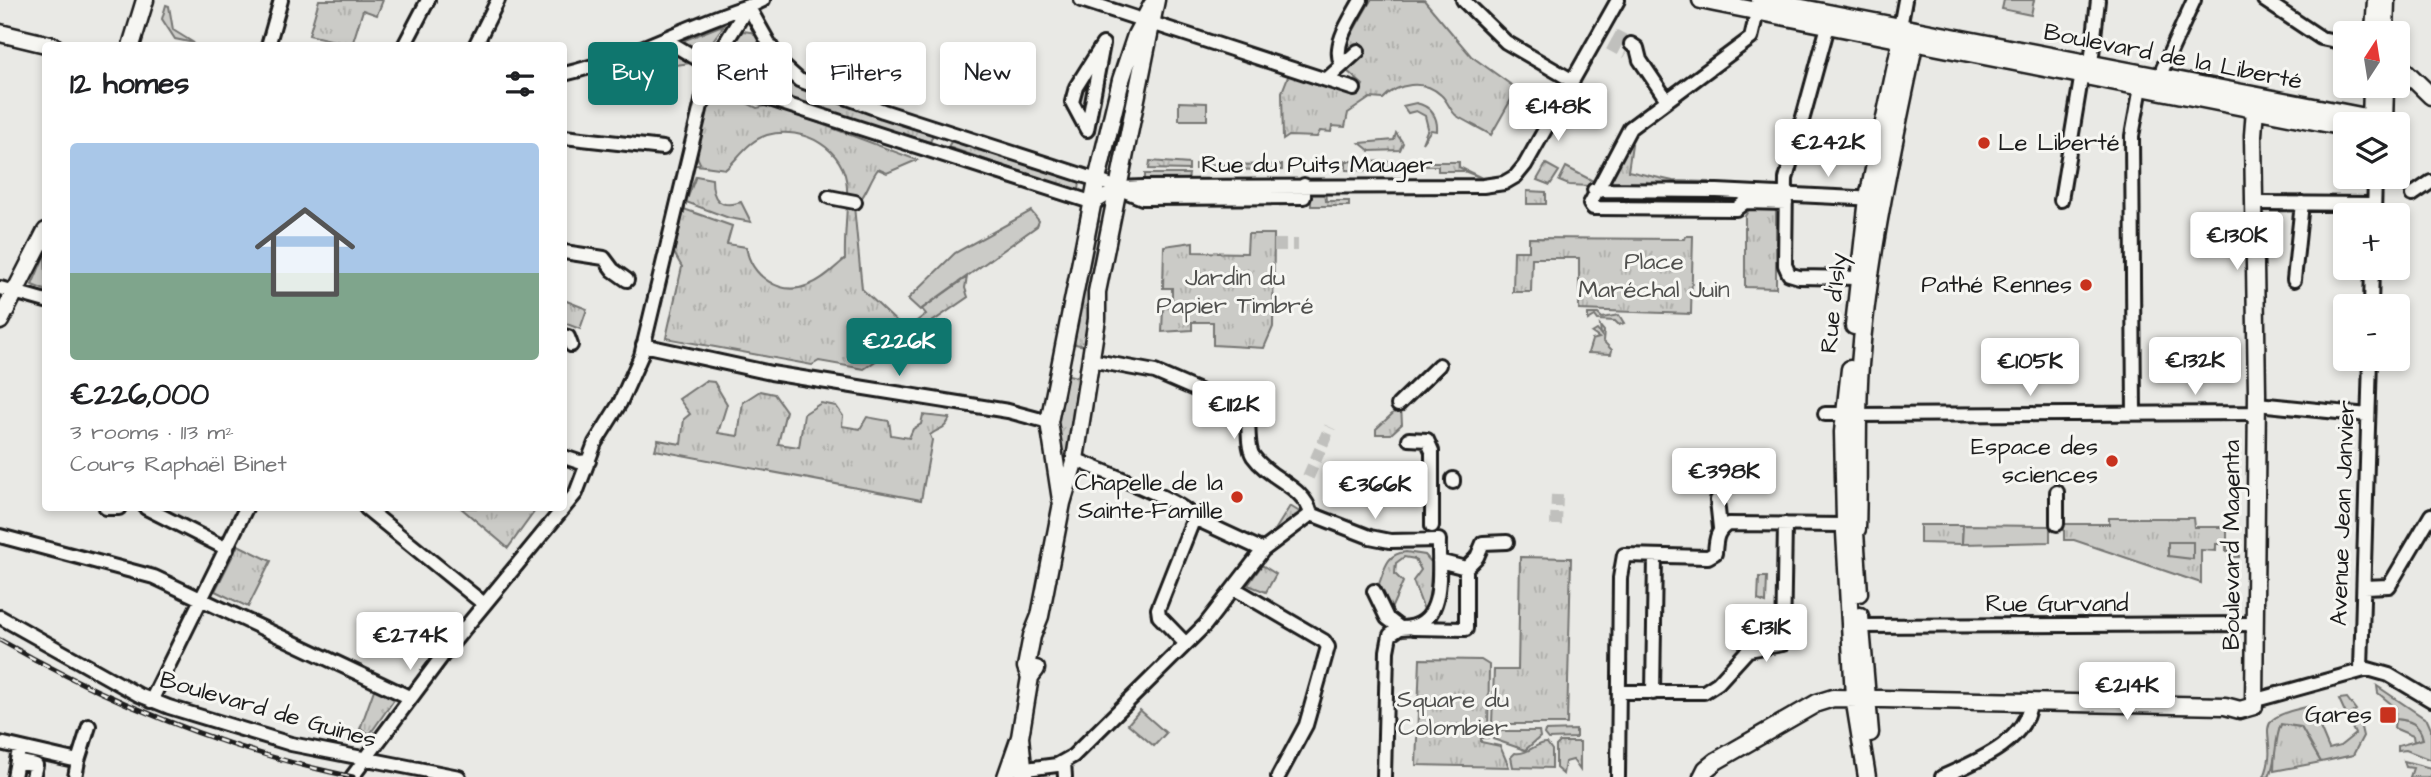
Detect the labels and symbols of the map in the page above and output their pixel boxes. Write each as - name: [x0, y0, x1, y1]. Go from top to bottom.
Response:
- street label: Boulevard de la Liberté: [2041, 15, 2305, 99]
- north arrow: [2333, 21, 2410, 98]
- pin: €148K: [1509, 83, 1607, 143]
- pin: €242K: [1779, 120, 1877, 179]
- place label: Le Liberté: [1998, 126, 2120, 160]
- marker: Le Liberté: [1976, 135, 1992, 151]
- street label: Rue du Puits Mauger: [1201, 148, 1433, 183]
- pin: €130K: [2188, 212, 2286, 272]
- park label: Place Maréchal Juin: [1578, 245, 1730, 307]
- street label: Rue d'Isly: [1812, 251, 1857, 355]
- park label: Jardin du Papier Timbré: [1156, 261, 1314, 323]
- place label: Pathé Rennes: [1921, 268, 2072, 302]
- marker: Pathé Rennes: [2078, 277, 2094, 293]
- pin: €226K: [850, 318, 948, 378]
- pin: €105K: [1981, 338, 2079, 398]
- pin: €132K: [2146, 338, 2244, 397]
- pin: €112K: [1185, 382, 1283, 441]
- street label: Avenue Jean Janvier: [2322, 399, 2364, 627]
- place label: Espace des sciences: [1971, 430, 2098, 492]
- street label: Boulevard Magenta: [2215, 440, 2250, 650]
- pin: €398K: [1675, 448, 1773, 508]
- marker: Espace des sciences: [2104, 453, 2120, 469]
- pin: €366K: [1326, 462, 1424, 521]
- place label: Chapelle de la Sainte-Famille: [1075, 466, 1223, 528]
- marker: Chapelle de la Sainte-Famille: [1229, 489, 1245, 505]
- street label: Rue Gurvand: [1986, 587, 2128, 621]
- pin: €131K: [1717, 604, 1815, 664]
- pin: €274K: [361, 612, 459, 672]
- pin: €214K: [2078, 662, 2176, 722]
- street label: Boulevard de Guines: [156, 663, 380, 757]
- park label: Square du Colombier: [1397, 683, 1509, 745]
- place label: Gares: [2305, 698, 2372, 732]
- marker: Gares: [2378, 705, 2398, 725]

